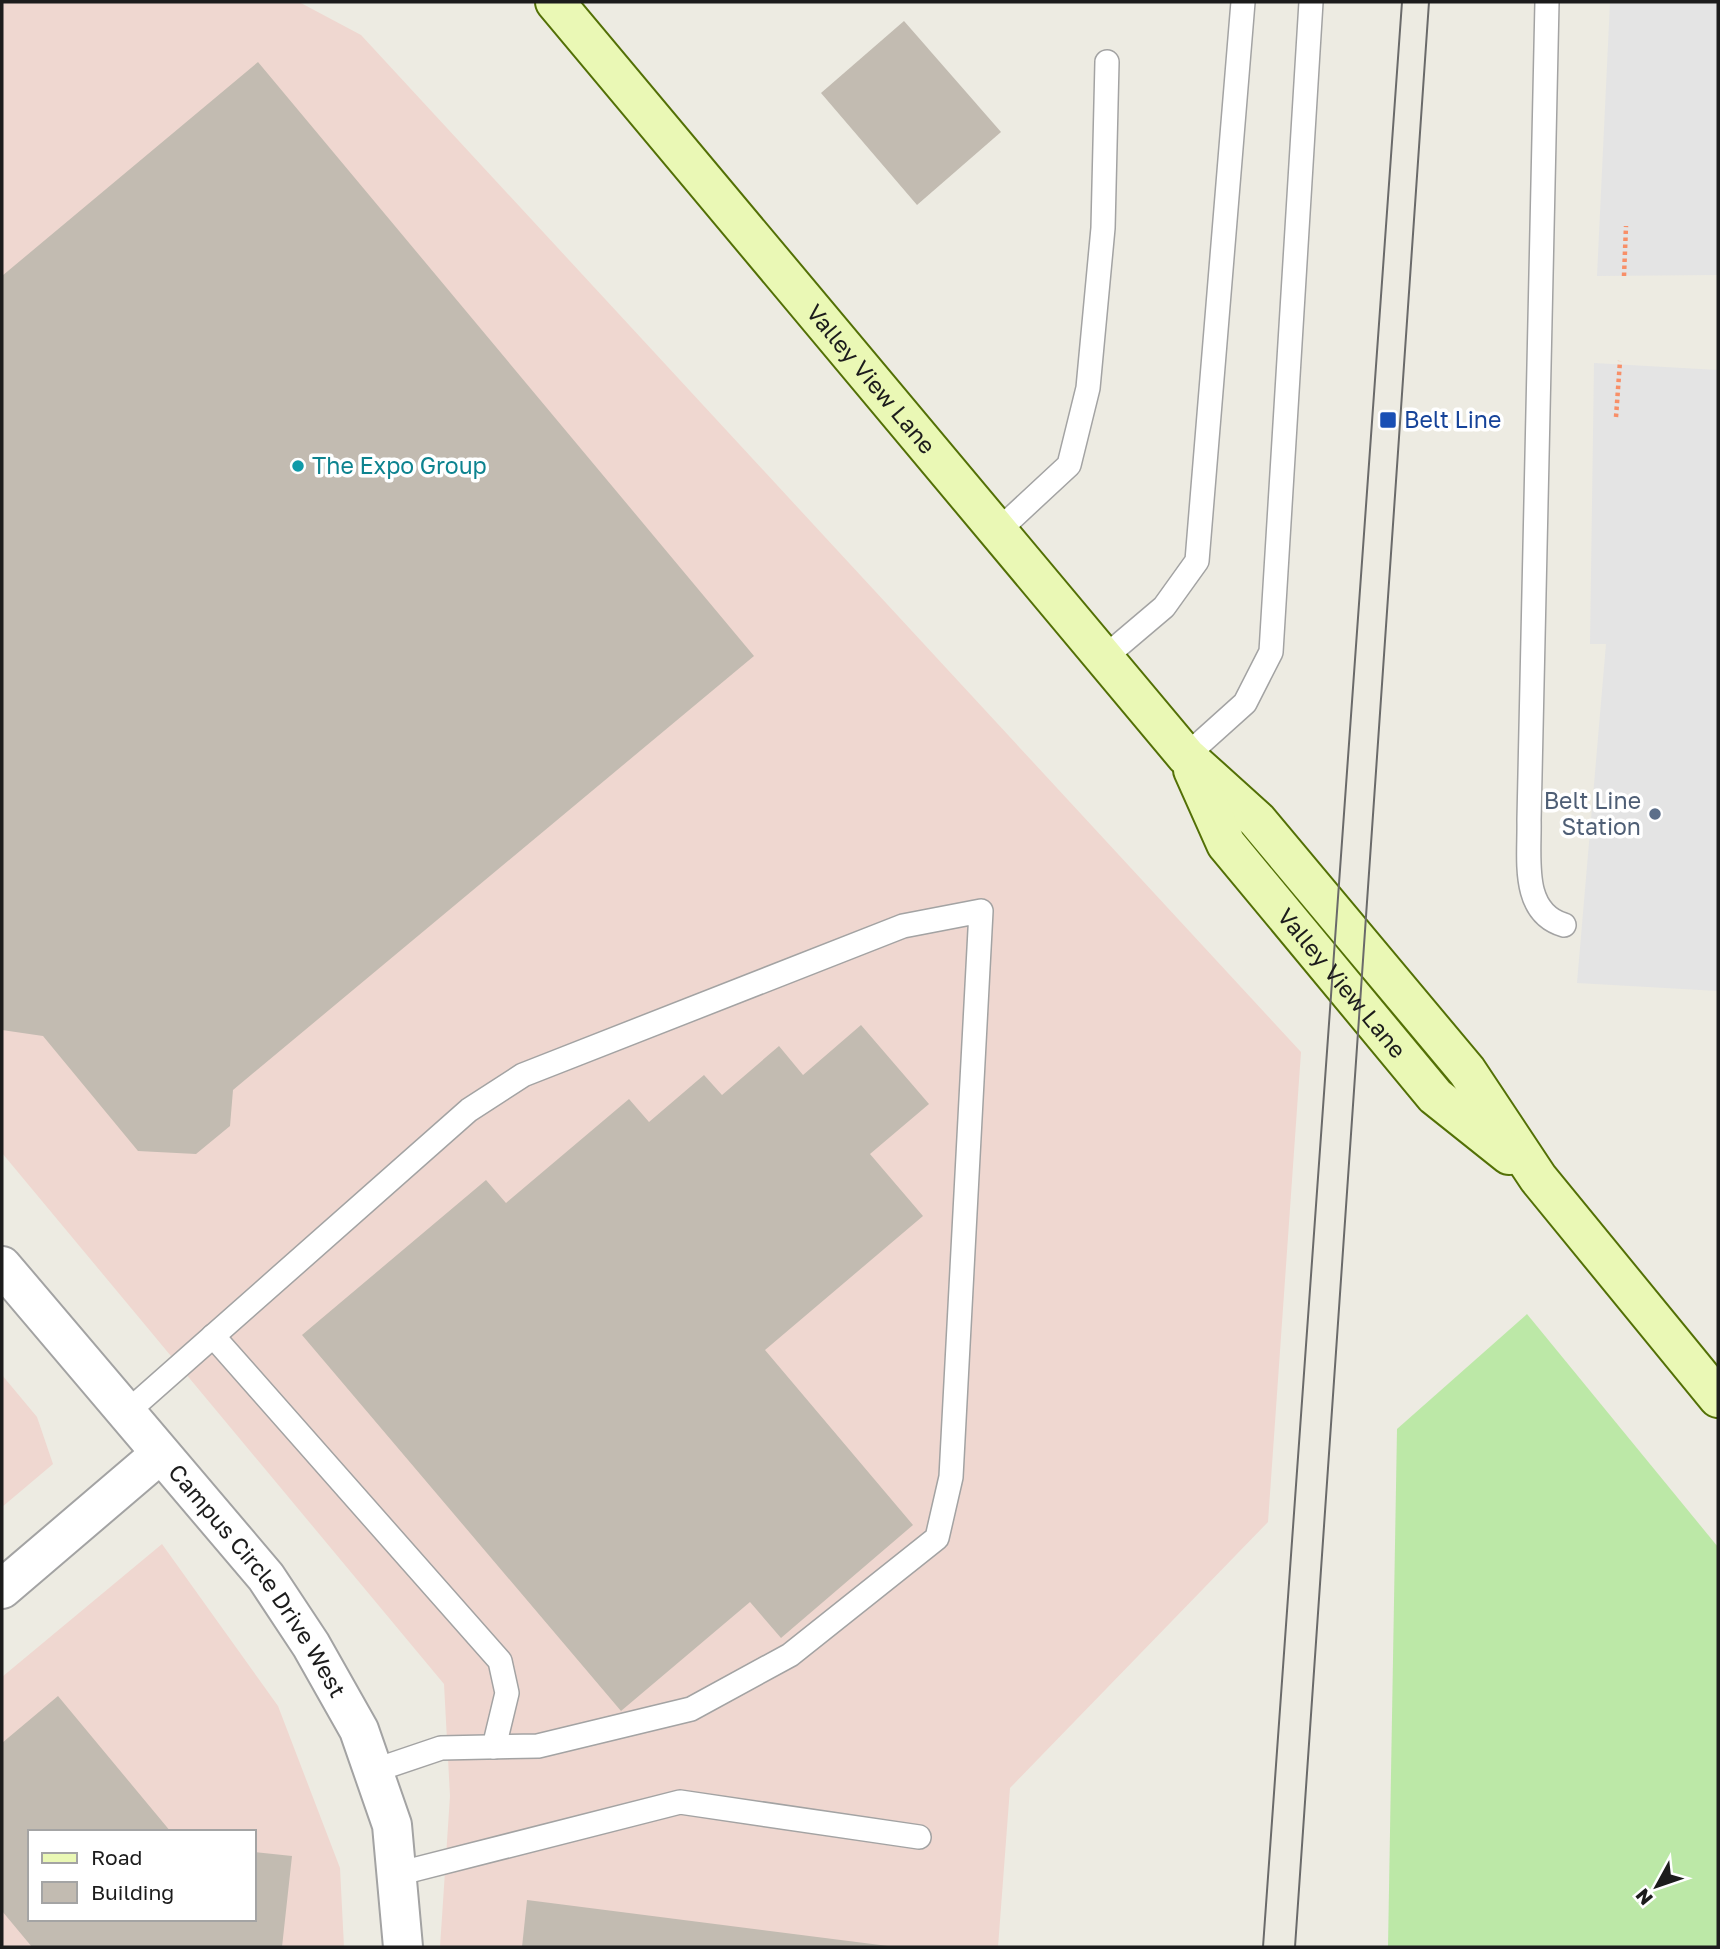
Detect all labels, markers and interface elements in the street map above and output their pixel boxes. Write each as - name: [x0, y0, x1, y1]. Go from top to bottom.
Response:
- street label: Valley View Lane: [801, 298, 942, 459]
- place label: Belt Line: [1404, 405, 1501, 433]
- marker: Belt Line: [1378, 410, 1398, 430]
- place label: The Expo Group: [312, 451, 487, 479]
- marker: The Expo Group: [290, 458, 306, 474]
- place label: Belt Line Station: [1544, 786, 1641, 840]
- marker: Belt Line Station: [1647, 806, 1663, 822]
- street label: Valley View Lane: [1272, 902, 1412, 1063]
- street label: Campus Circle Drive West: [163, 1458, 353, 1702]
- legend: [28, 1830, 256, 1921]
- text: Road: [91, 1844, 142, 1870]
- north arrow: [1622, 1851, 1692, 1921]
- text: Building: [91, 1879, 174, 1905]
- text: N: [1630, 1884, 1657, 1910]

